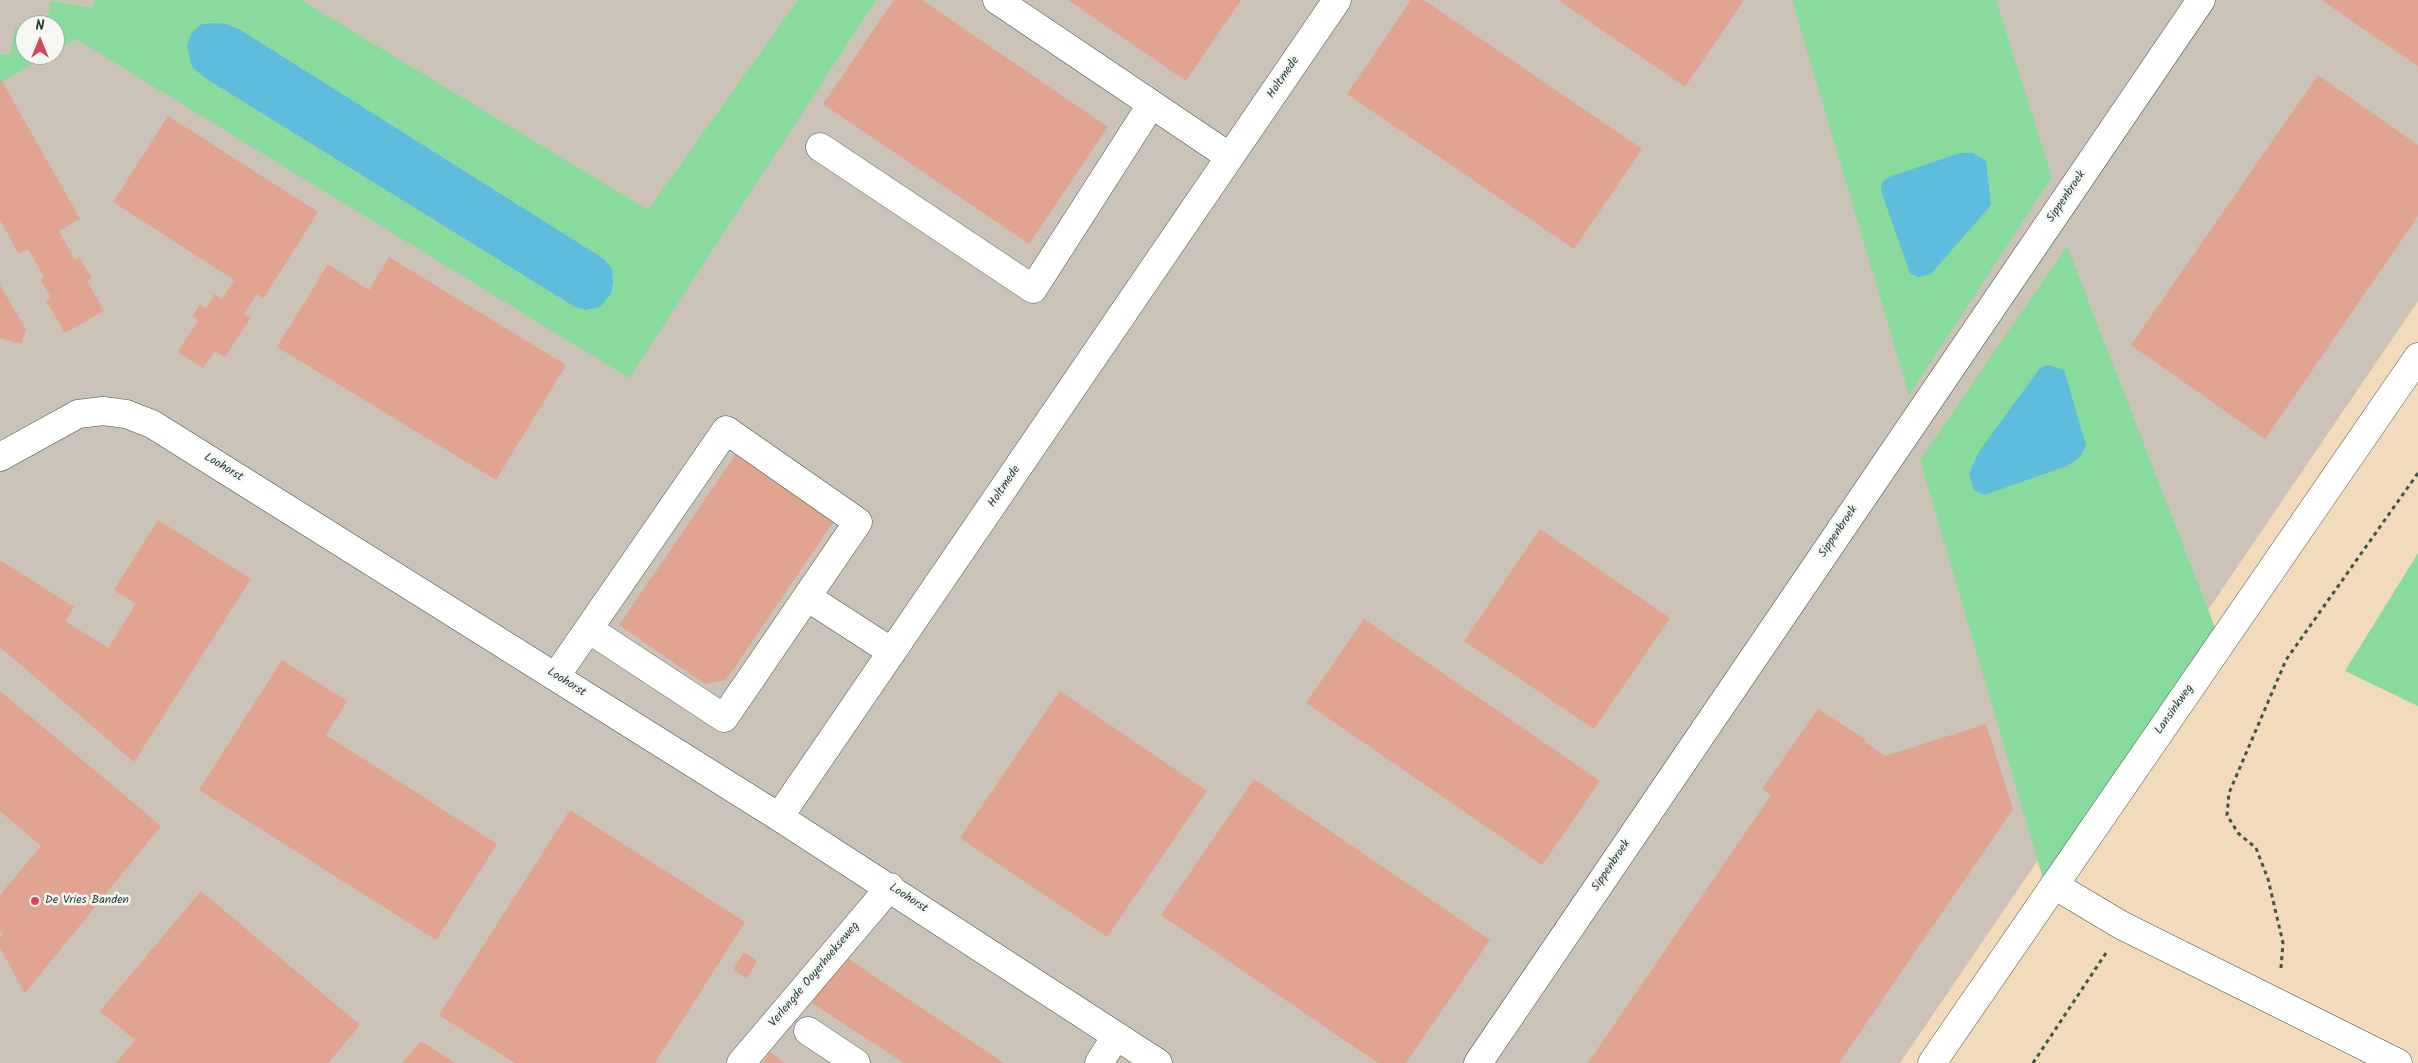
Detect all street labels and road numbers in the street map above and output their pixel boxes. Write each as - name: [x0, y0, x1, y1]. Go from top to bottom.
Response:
- street label: Holtmede: [1265, 54, 1303, 102]
- street label: Sippenbroek: [2044, 168, 2090, 226]
- street label: Loohorst: [201, 451, 245, 485]
- street label: Holtmede: [986, 463, 1024, 511]
- street label: Sippenbroek: [1816, 503, 1862, 561]
- street label: Loohorst: [544, 665, 588, 701]
- street label: Lansinkweg: [2153, 682, 2197, 738]
- street label: Sippenbroek: [1589, 837, 1635, 895]
- street label: Loohorst: [886, 881, 930, 917]
- street label: Verlengde Ooyerhoekseweg: [767, 920, 863, 1030]

